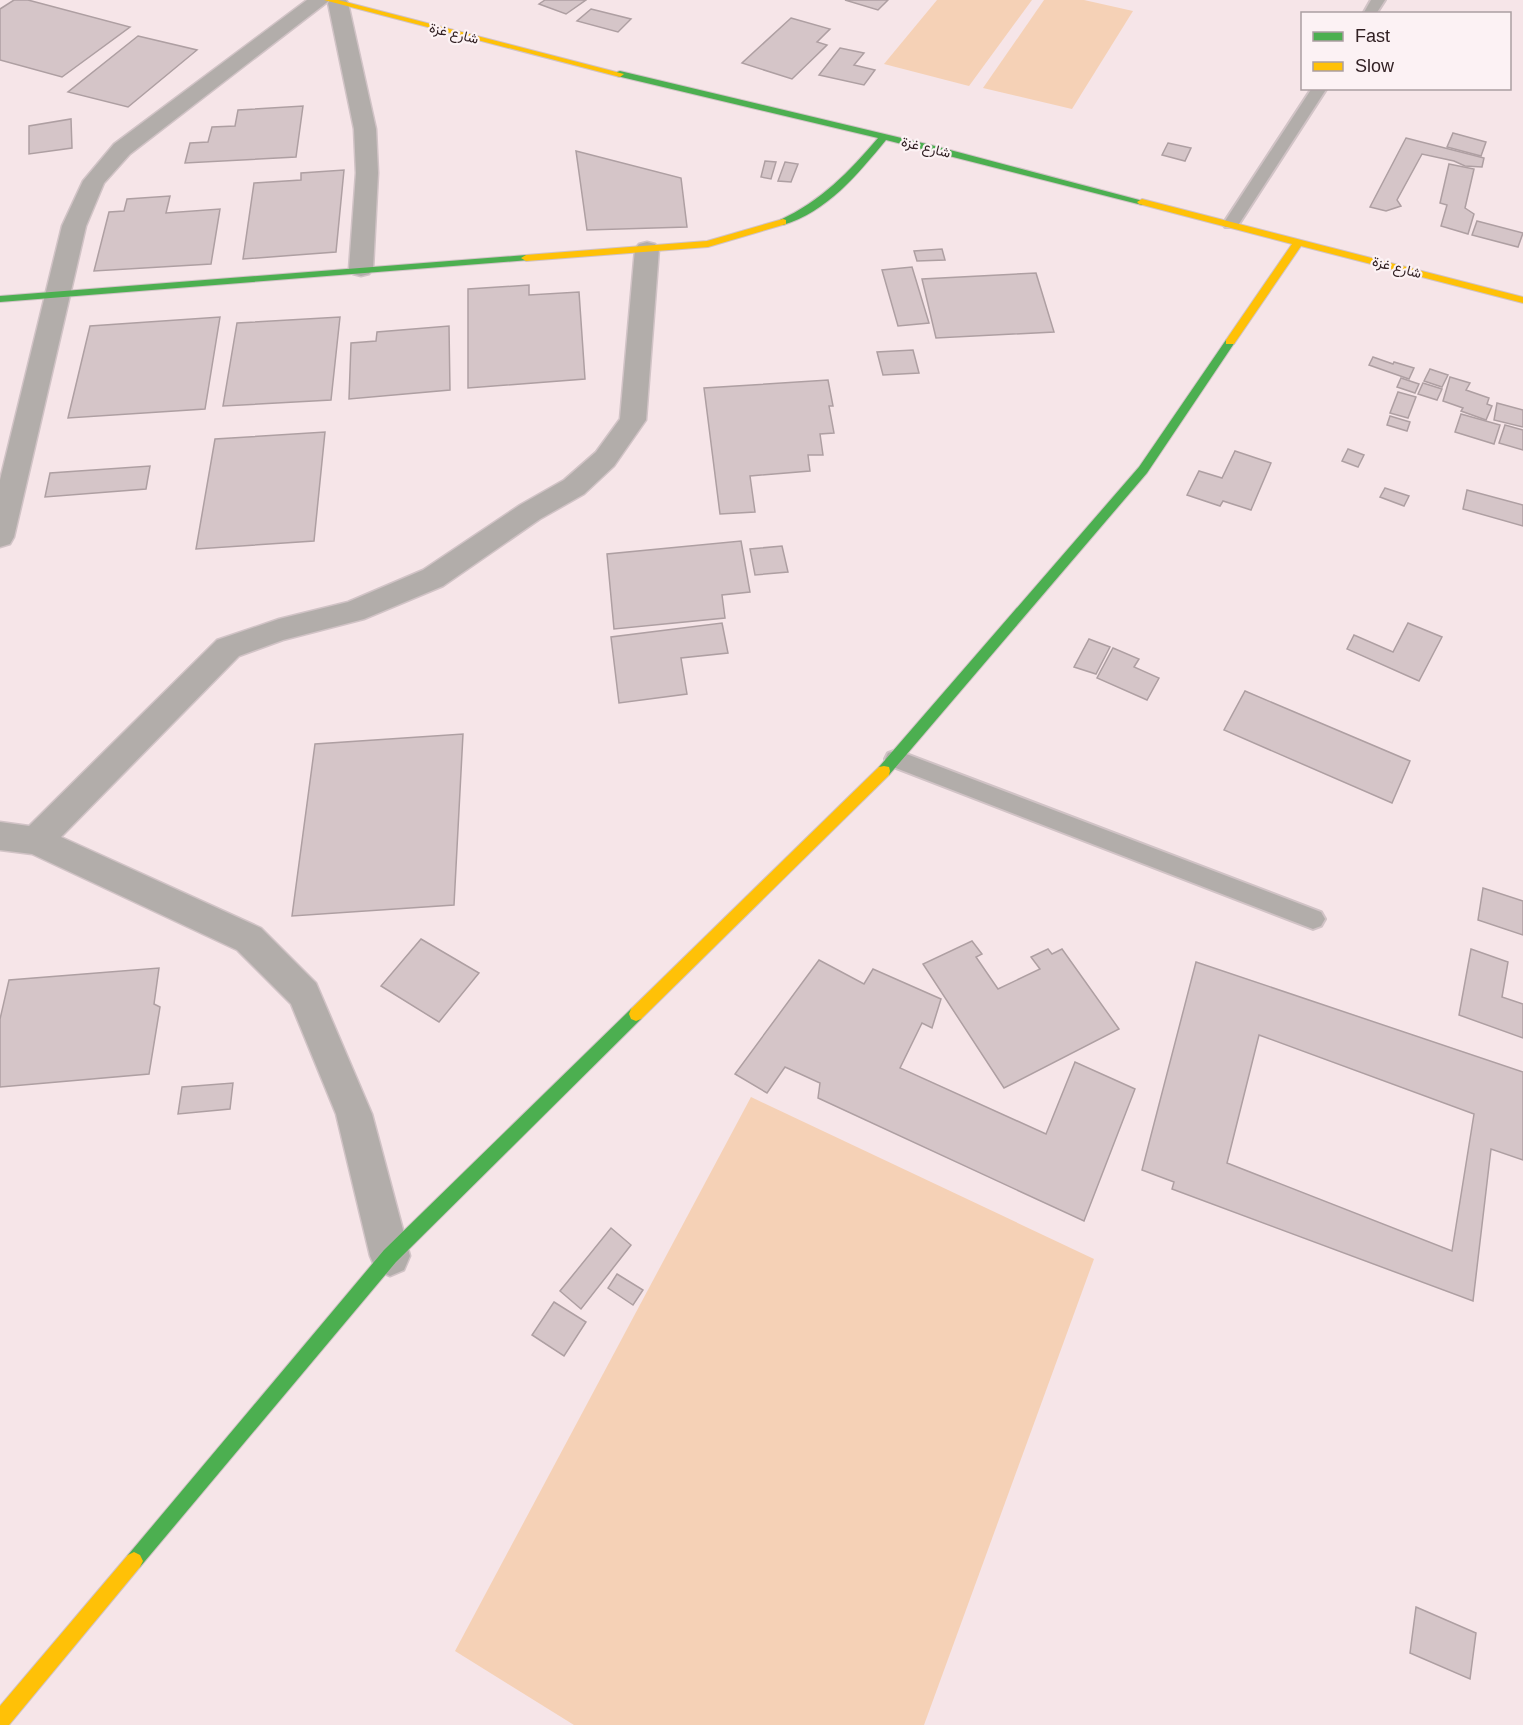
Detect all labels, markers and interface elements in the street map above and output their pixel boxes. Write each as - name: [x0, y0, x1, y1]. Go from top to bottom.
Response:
- legend: [1301, 12, 1511, 90]
- street label: شارع غزة: [427, 19, 480, 50]
- text: Fast: [1355, 26, 1390, 46]
- text: Slow: [1355, 56, 1395, 76]
- street label: شارع غزة: [899, 133, 952, 164]
- street label: شارع غزة: [1370, 253, 1423, 284]

